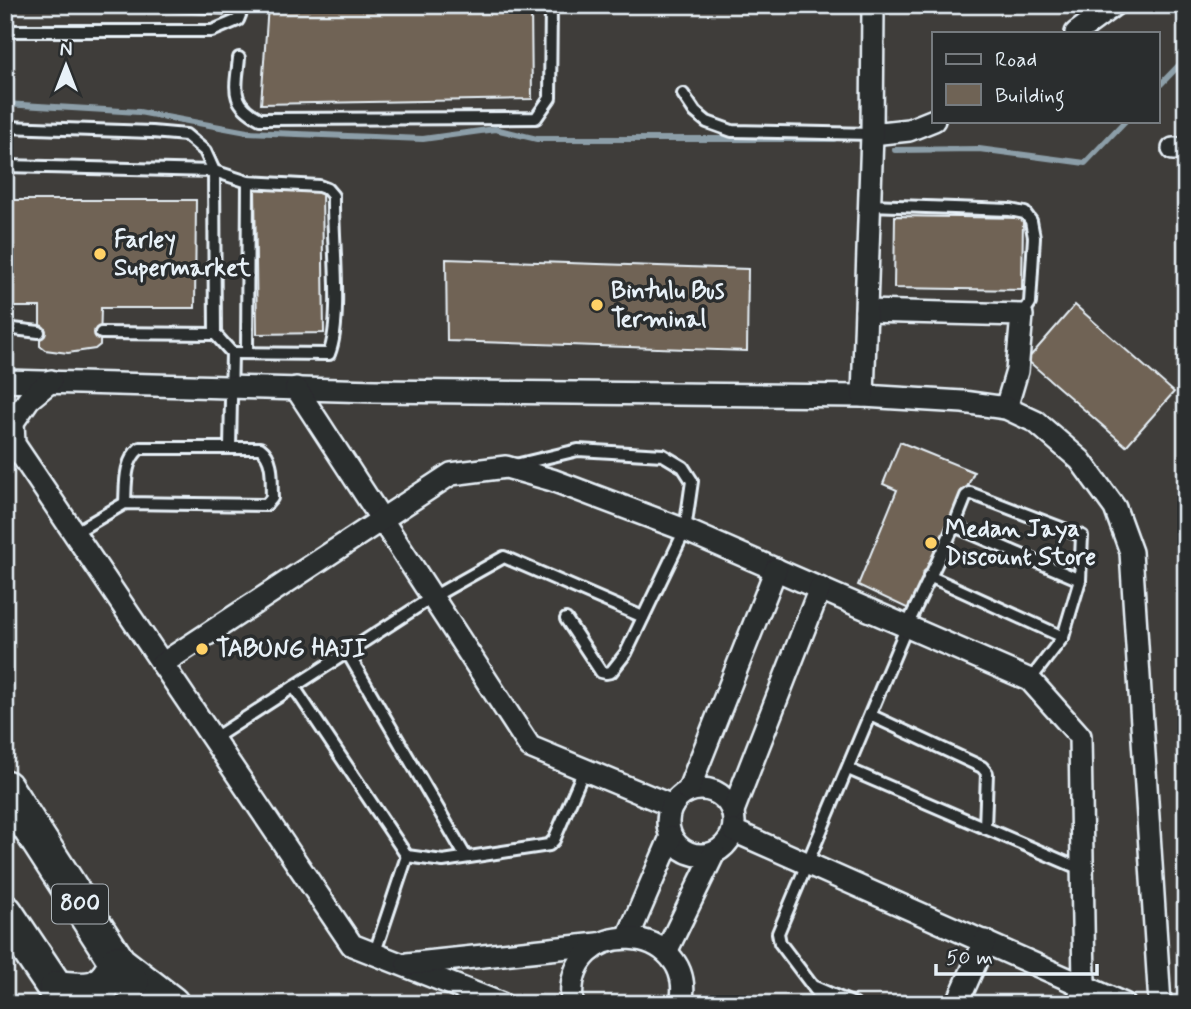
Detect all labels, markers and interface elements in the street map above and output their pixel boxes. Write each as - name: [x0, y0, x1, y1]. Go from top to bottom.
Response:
- north arrow: [32, 32, 102, 102]
- legend: [932, 32, 1160, 122]
- text: N: [60, 38, 72, 63]
- text: Road: [995, 46, 1037, 74]
- text: Building: [995, 82, 1065, 112]
- place label: Farley Supermarket: [114, 225, 252, 284]
- marker: Farley Supermarket: [92, 246, 108, 262]
- place label: Bintulu Bus Terminal: [611, 276, 725, 335]
- marker: Bintulu Bus Terminal: [589, 297, 605, 313]
- place label: Medan Jaya Discount Store: [945, 514, 1096, 573]
- marker: Medan Jaya Discount Store: [923, 535, 939, 551]
- place label: TABUNG HAJI: [216, 634, 367, 665]
- marker: TABUNG HAJI: [194, 641, 210, 657]
- road number: 800: [52, 884, 108, 923]
- scale bar: [936, 932, 1096, 976]
- text: 50 m: [946, 944, 993, 972]

